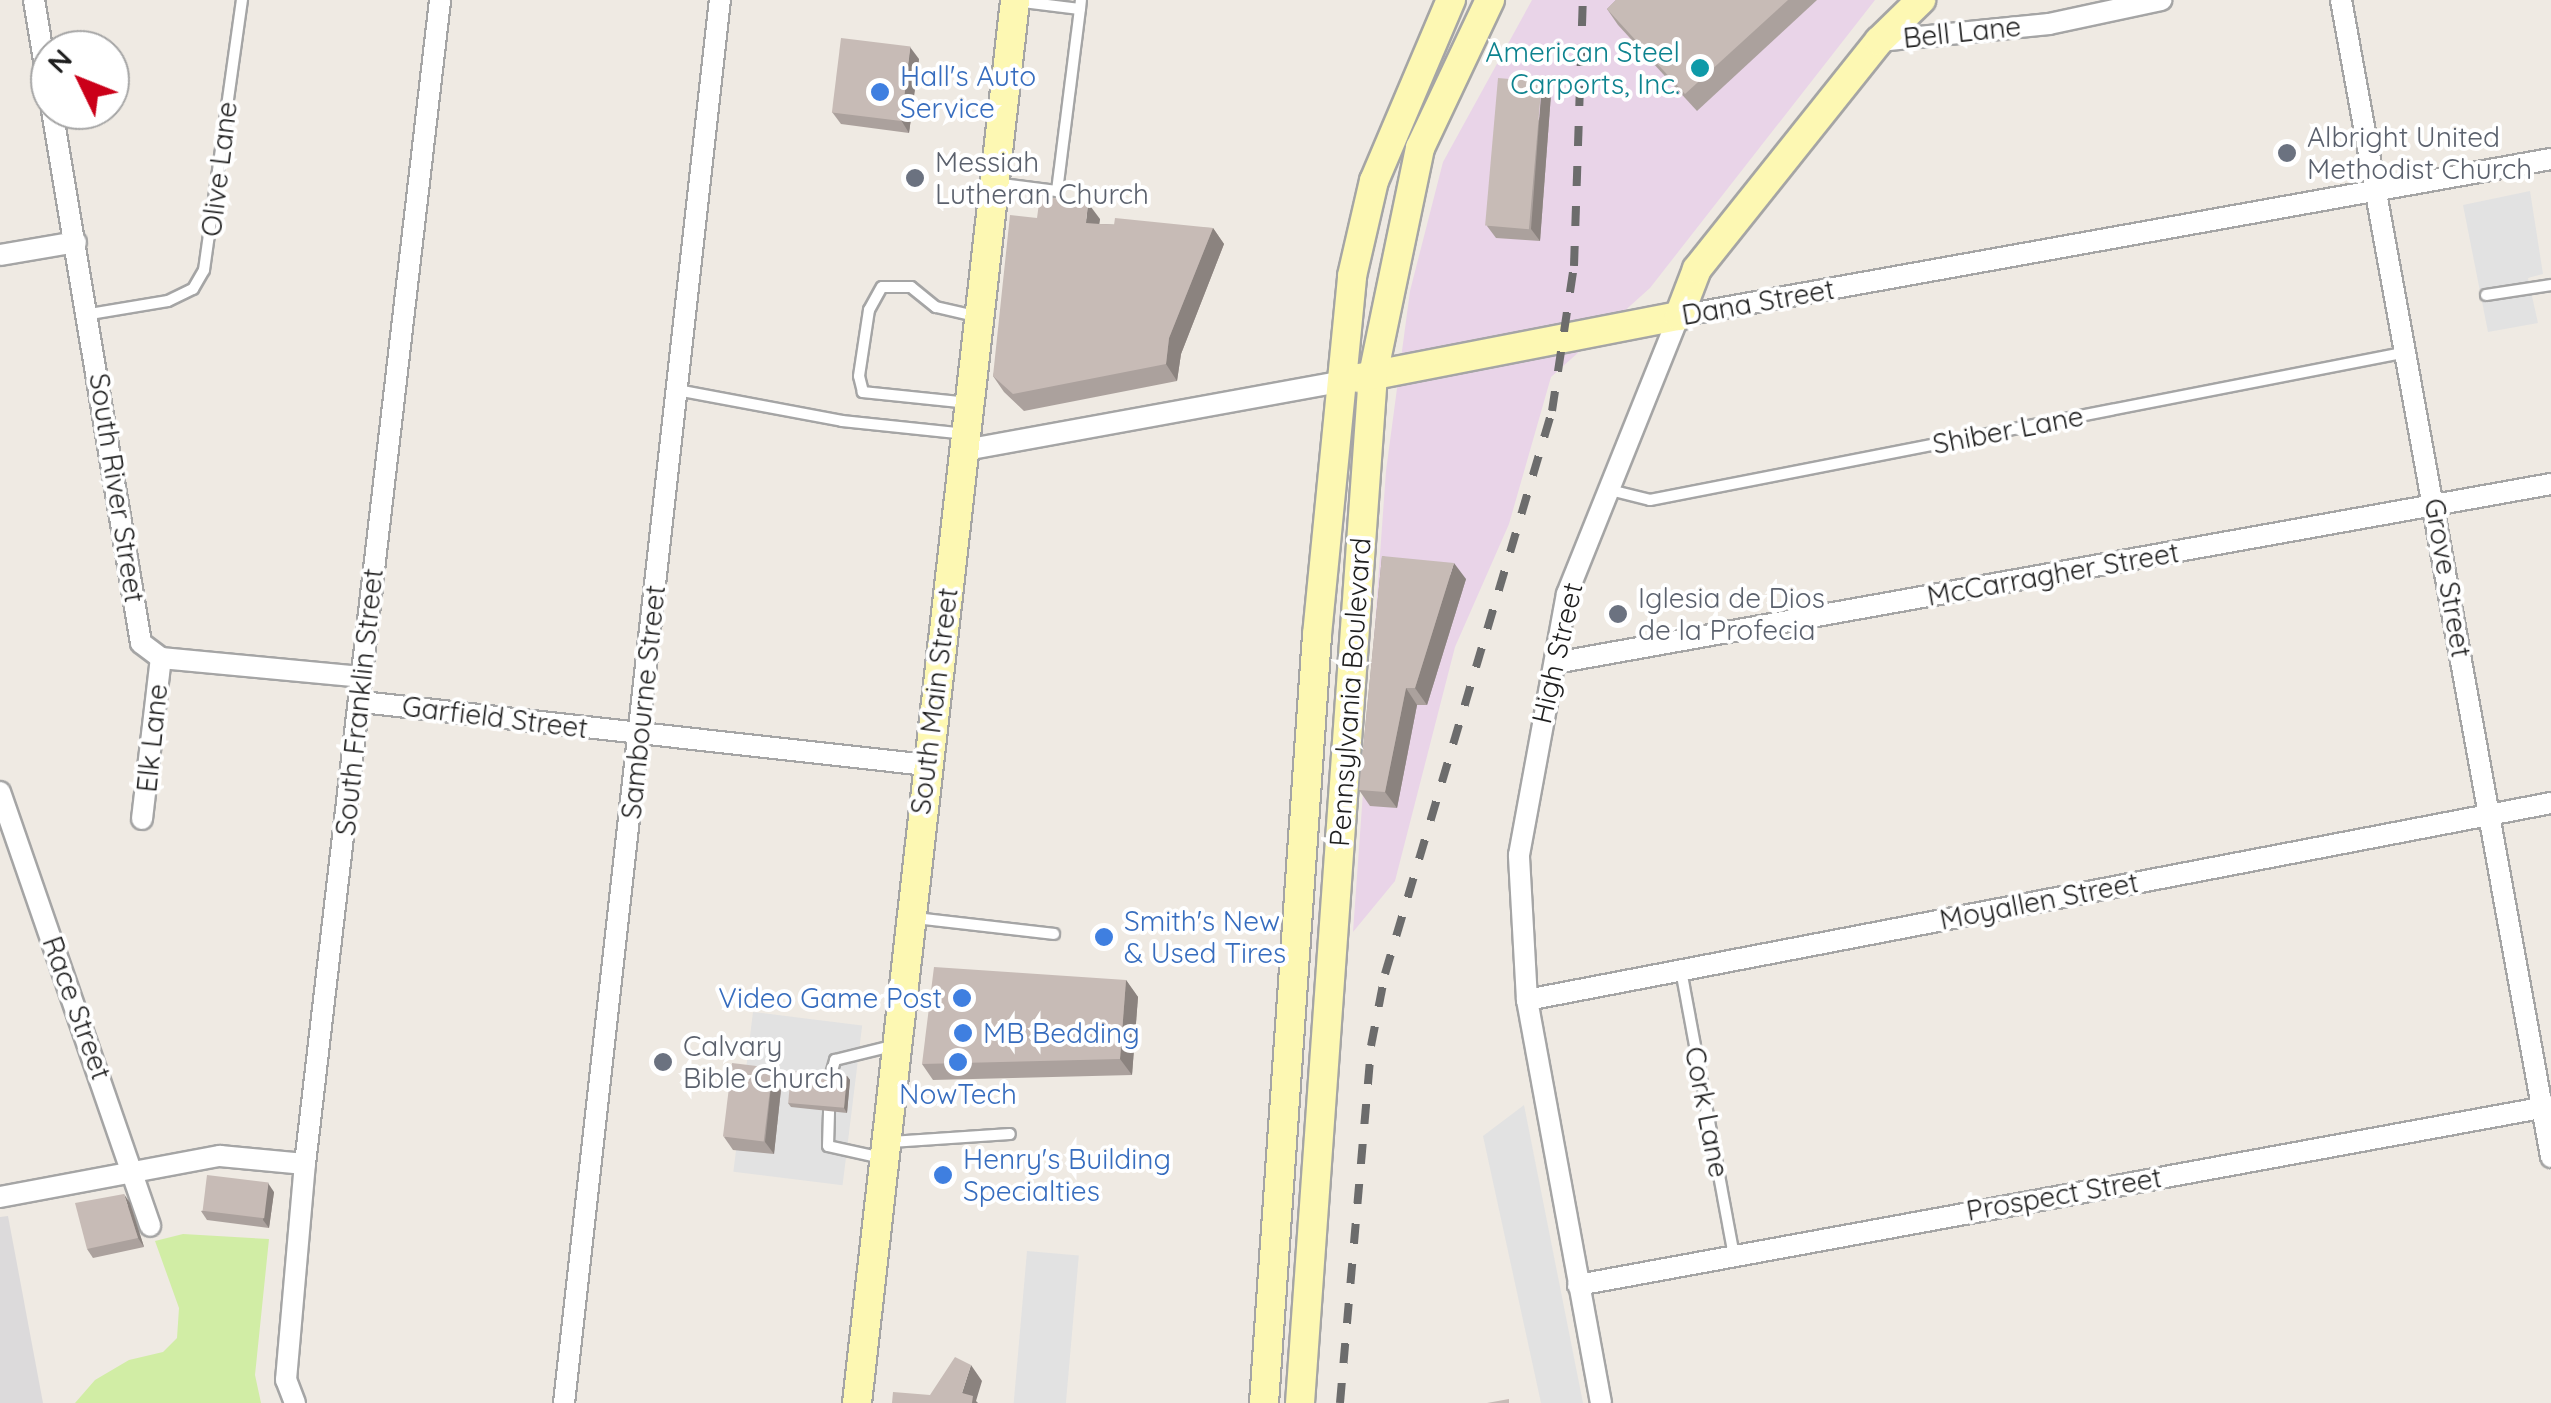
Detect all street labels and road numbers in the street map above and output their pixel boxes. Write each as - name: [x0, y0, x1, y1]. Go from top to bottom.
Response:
- street label: Bell Lane: [1901, 9, 2023, 55]
- street label: Olive Lane: [194, 100, 244, 238]
- street label: Dana Street: [1679, 272, 1837, 332]
- street label: South River Street: [82, 371, 152, 605]
- street label: Shiber Lane: [1930, 399, 2086, 461]
- street label: Grove Street: [2417, 496, 2479, 660]
- street label: McCarragher Street: [1924, 535, 2182, 613]
- street label: Pennsylvania Boulevard: [1322, 536, 1378, 848]
- street label: South Franklin Street: [328, 567, 390, 837]
- street label: High Street: [1524, 579, 1590, 727]
- street label: Sambourne Street: [614, 583, 672, 821]
- street label: South Main Street: [903, 586, 965, 816]
- street label: Elk Lane: [130, 682, 174, 794]
- street label: Garfield Street: [400, 689, 590, 745]
- street label: Moyallen Street: [1937, 865, 2141, 937]
- street label: Race Street: [36, 932, 118, 1084]
- street label: Cork Lane: [1678, 1044, 1736, 1180]
- street label: Prospect Street: [1964, 1160, 2164, 1228]

